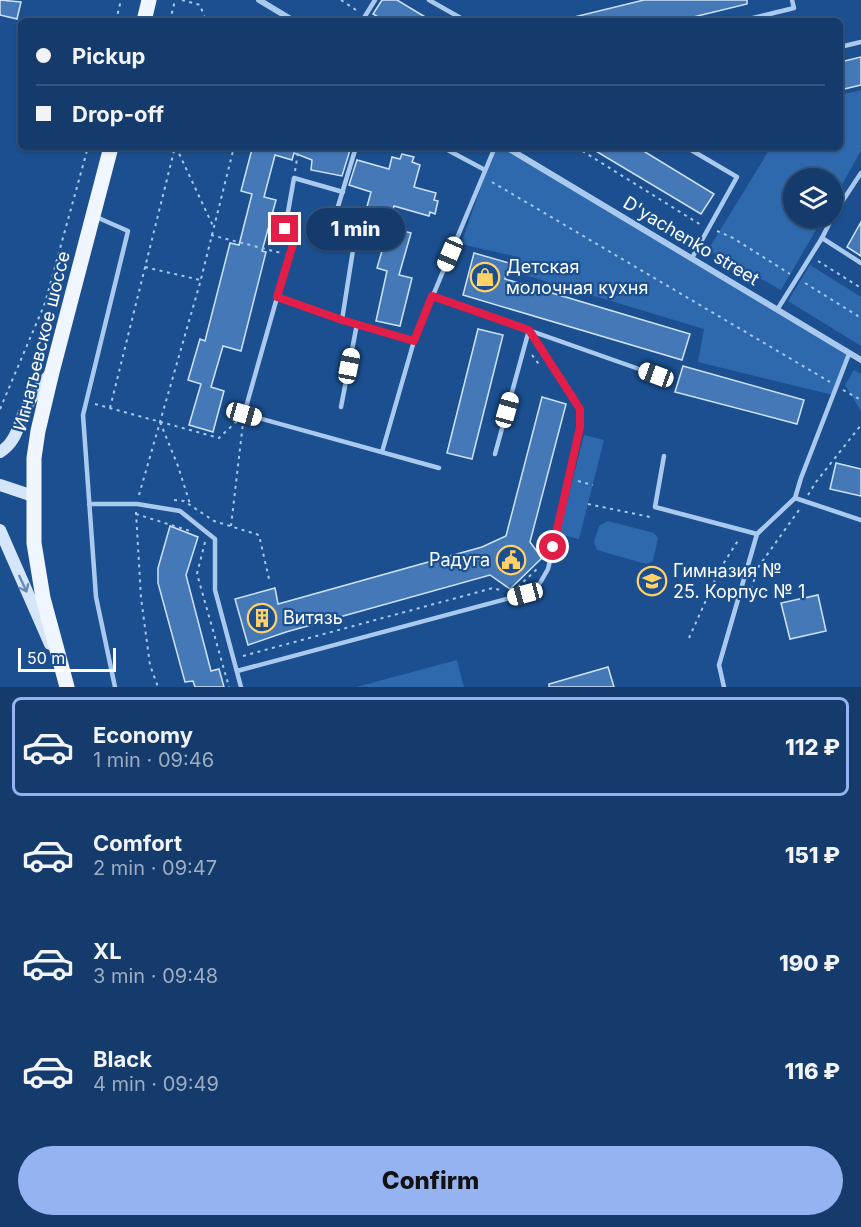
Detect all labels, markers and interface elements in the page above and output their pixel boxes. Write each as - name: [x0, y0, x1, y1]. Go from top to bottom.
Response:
- text: Pickup: [72, 43, 146, 69]
- text: Drop-off: [72, 101, 164, 127]
- map controls: [783, 168, 843, 228]
- button: layers: [783, 168, 843, 228]
- street label: D'yachenko street: [620, 192, 763, 289]
- callout: 1 min: [306, 208, 405, 250]
- route end: [271, 215, 298, 242]
- text: 1 min: [330, 217, 381, 241]
- car: [435, 234, 465, 274]
- street label: Игнатьевское шоссе: [9, 249, 74, 433]
- place label: Детская молочная кухня: [506, 256, 648, 298]
- shop icon: Детская молочная кухня: [469, 261, 501, 293]
- car: [337, 347, 361, 385]
- car: [636, 360, 676, 390]
- car: [493, 390, 521, 430]
- car: [224, 400, 264, 428]
- route start: [539, 533, 566, 560]
- public building icon: Радуга: [495, 544, 527, 576]
- place label: Радуга: [429, 549, 490, 570]
- place label: Гимназия № 25. Корпус № 1: [673, 560, 805, 602]
- school or university icon: Гимназия № 25. Корпус № 1: [636, 565, 668, 597]
- one-way arrow: [18, 574, 29, 592]
- car: [505, 581, 545, 607]
- building icon: Витязь: [246, 602, 278, 634]
- place label: Витязь: [283, 607, 343, 628]
- scale bar: [18, 645, 116, 672]
- text: 50 m: [27, 648, 65, 668]
- icon: car: [21, 720, 75, 774]
- text: Economy: [93, 722, 193, 748]
- text: 112 ₽: [785, 734, 840, 760]
- text: 1 min · 09:46: [93, 748, 214, 772]
- icon: car: [21, 828, 75, 882]
- text: Comfort: [93, 830, 182, 856]
- text: 151 ₽: [785, 842, 840, 868]
- text: 2 min · 09:47: [93, 856, 217, 880]
- icon: car: [21, 936, 75, 990]
- text: XL: [93, 938, 122, 964]
- text: 190 ₽: [779, 950, 840, 976]
- text: 3 min · 09:48: [93, 964, 218, 988]
- icon: car: [21, 1044, 75, 1098]
- text: Black: [93, 1046, 152, 1072]
- text: 116 ₽: [785, 1058, 840, 1084]
- text: 4 min · 09:49: [93, 1072, 219, 1096]
- button: Confirm: [18, 1146, 843, 1215]

